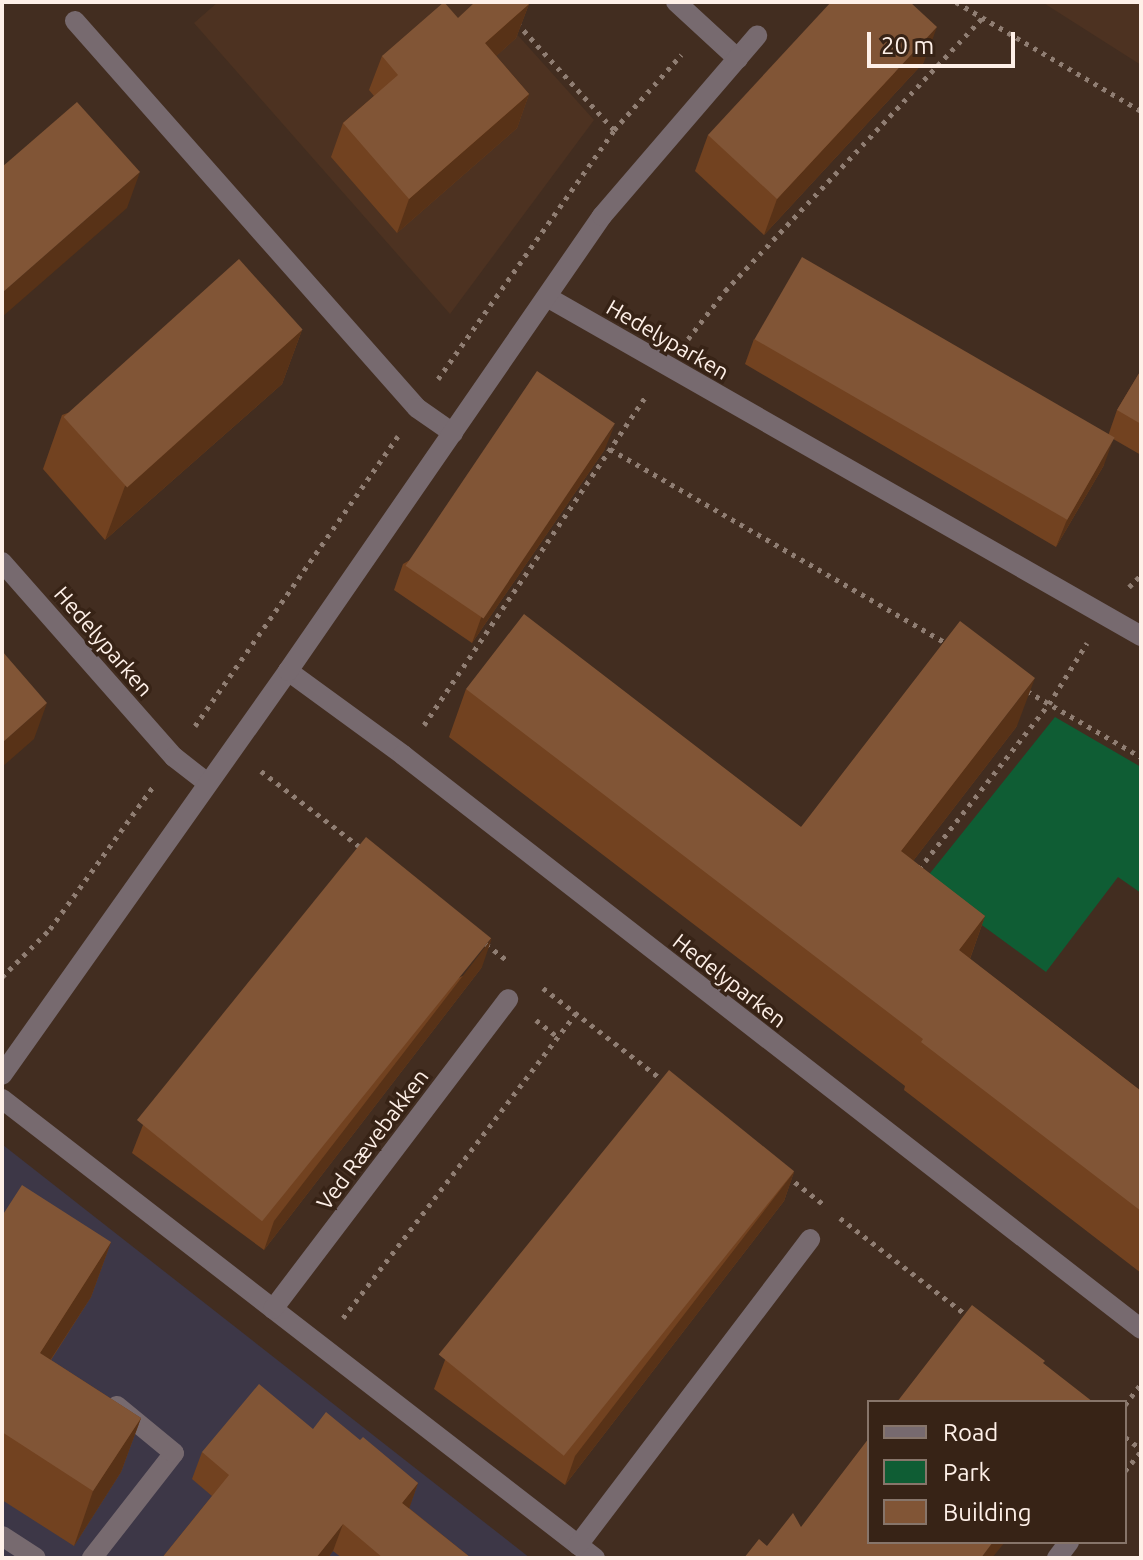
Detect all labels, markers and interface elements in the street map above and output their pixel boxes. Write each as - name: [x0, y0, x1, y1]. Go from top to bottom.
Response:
- scale bar: [871, 16, 1019, 66]
- text: 20 m: [881, 32, 934, 59]
- street label: Hedelyparken: [602, 293, 734, 385]
- street label: Hedelyparken: [49, 581, 159, 701]
- street label: Hedelyparken: [668, 927, 792, 1033]
- street label: Ved Rævebakken: [311, 1063, 433, 1215]
- legend: [867, 1400, 1127, 1544]
- text: Road: [943, 1419, 998, 1446]
- text: Park: [943, 1459, 991, 1486]
- text: Building: [943, 1499, 1031, 1526]

